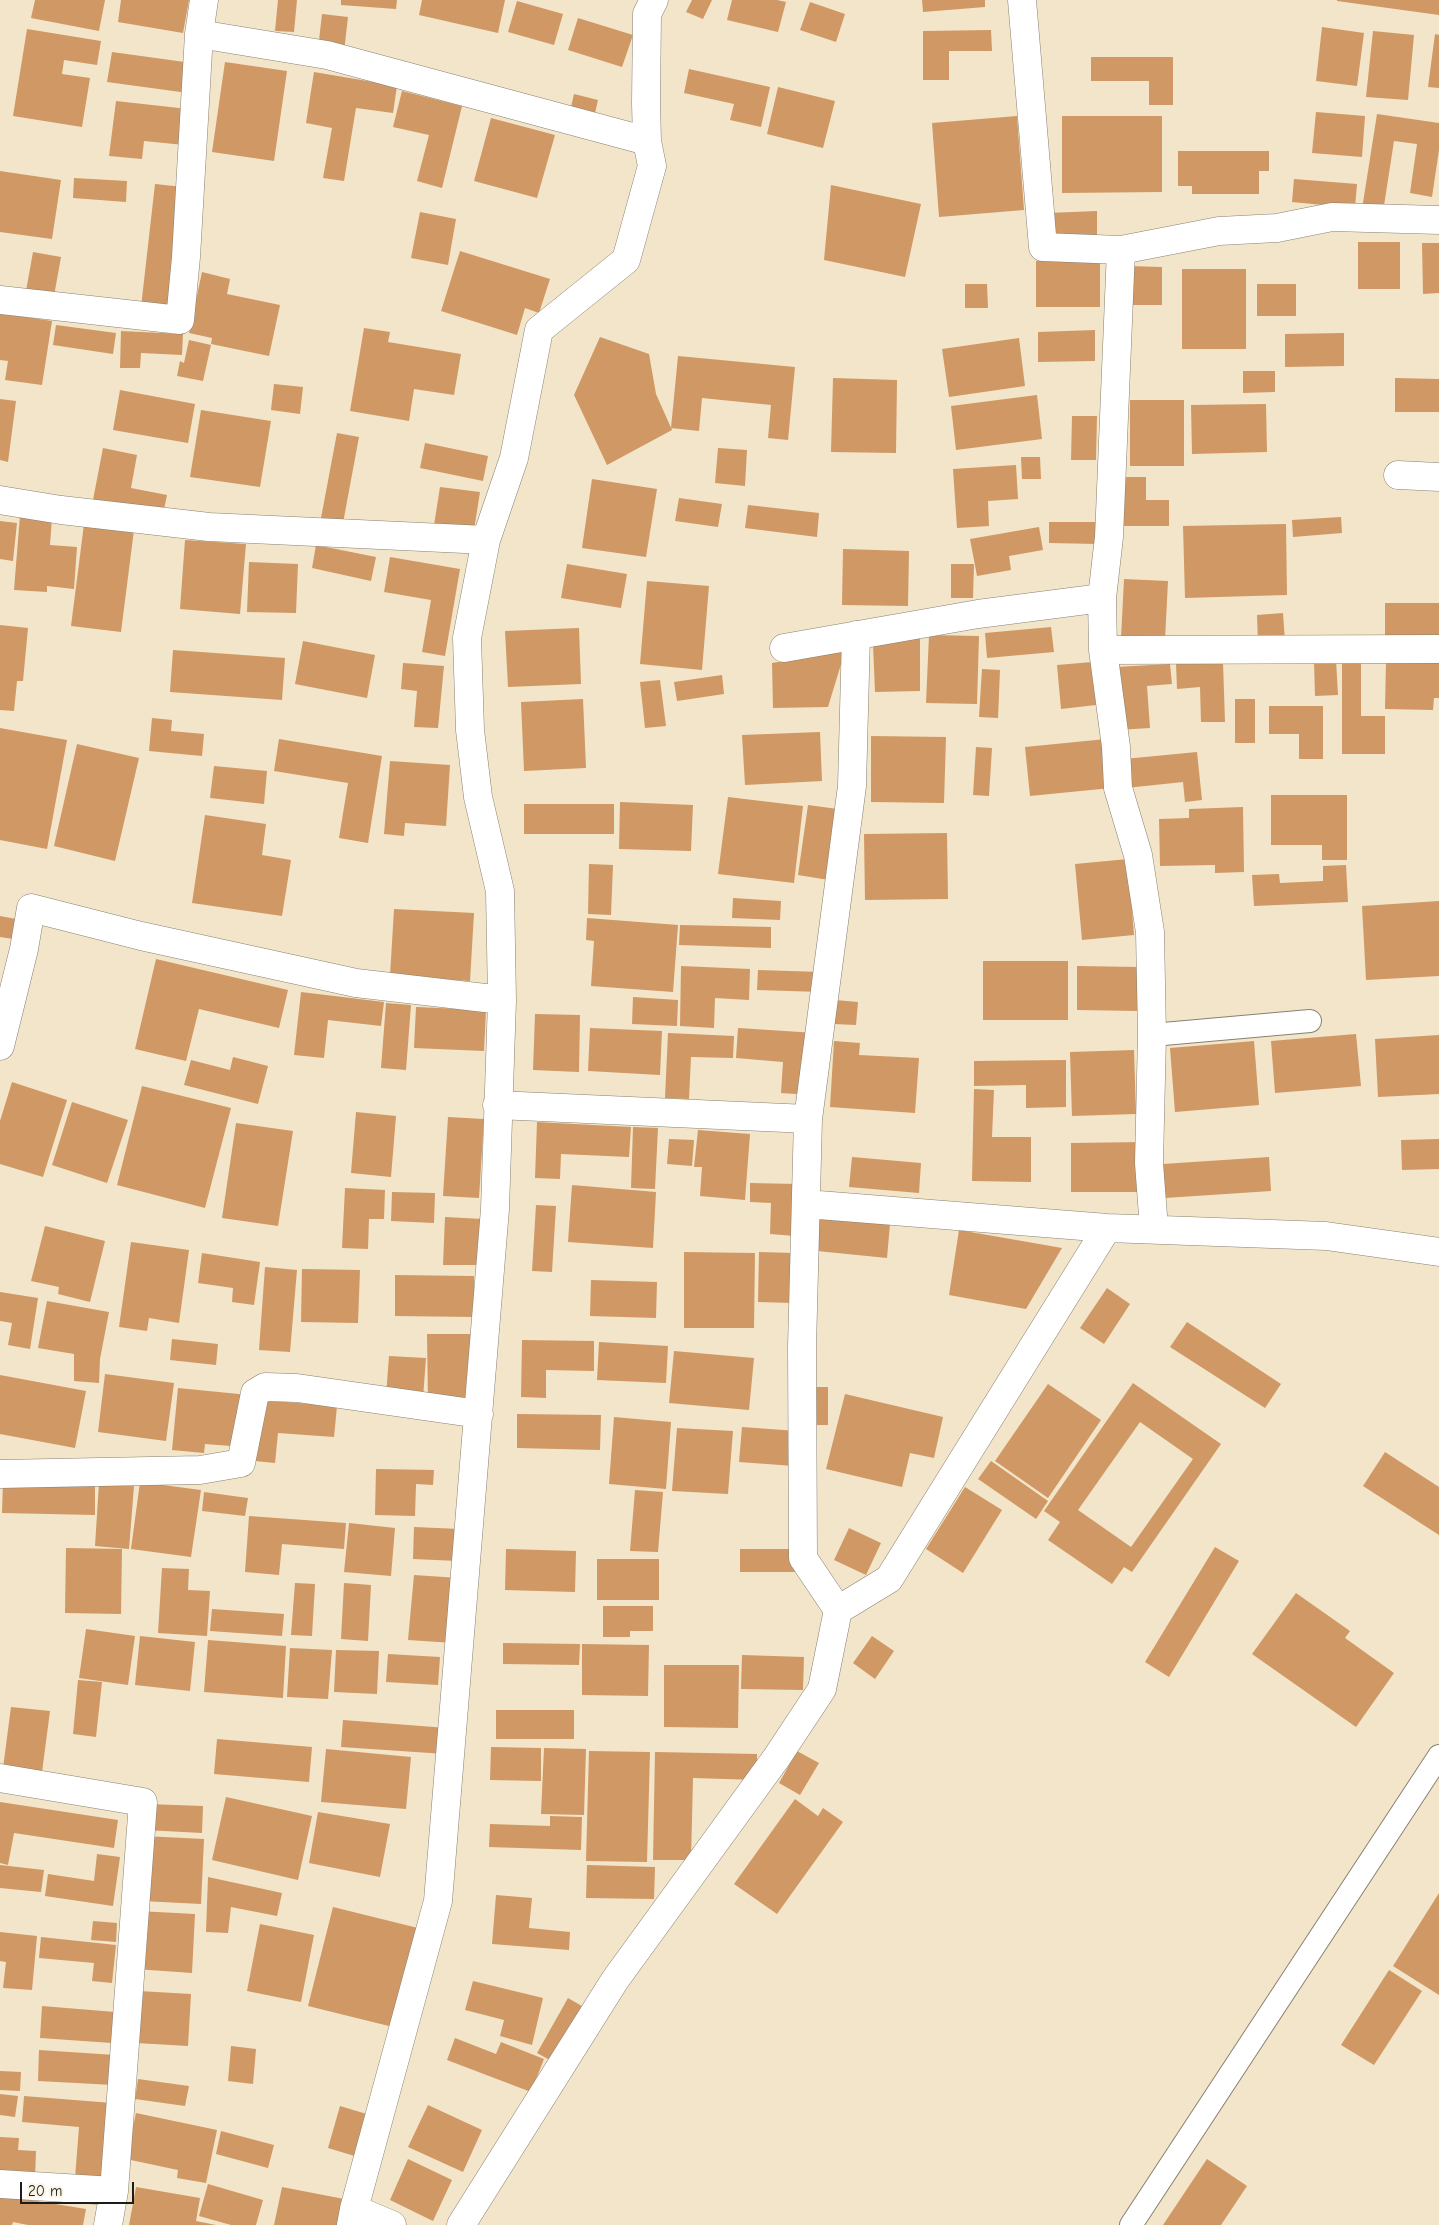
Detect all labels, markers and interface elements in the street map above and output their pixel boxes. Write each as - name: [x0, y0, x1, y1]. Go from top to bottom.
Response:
- scale bar: [22, 2172, 136, 2204]
- text: 20 m: [28, 2182, 62, 2200]

